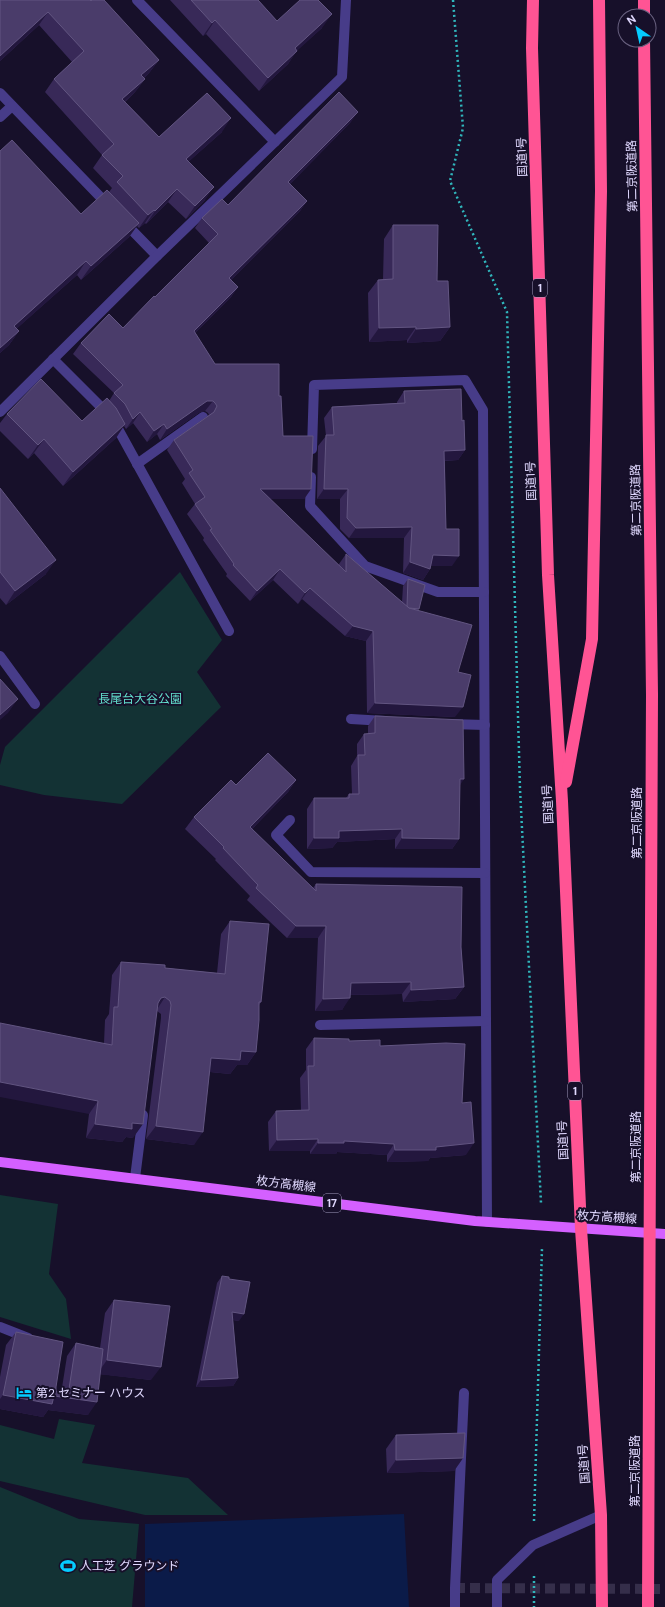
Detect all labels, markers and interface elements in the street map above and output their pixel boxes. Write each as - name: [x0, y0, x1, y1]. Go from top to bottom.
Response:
- north arrow: [617, 8, 657, 48]
- text: N: [624, 12, 639, 28]
- street label: 国道1号: [513, 137, 531, 177]
- street label: 第二京阪道路: [623, 140, 641, 212]
- road number: 1: [533, 279, 547, 297]
- street label: 国道1号: [522, 461, 540, 501]
- street label: 第二京阪道路: [627, 464, 645, 536]
- park label: 長尾台大谷公園: [98, 691, 182, 707]
- street label: 国道1号: [539, 784, 557, 824]
- street label: 第二京阪道路: [629, 787, 645, 859]
- road number: 1: [568, 1082, 582, 1100]
- street label: 第二京阪道路: [628, 1111, 644, 1183]
- street label: 国道1号: [554, 1120, 572, 1160]
- street label: 枚方高槻線: [255, 1172, 317, 1196]
- road number: 17: [323, 1194, 341, 1212]
- street label: 枚方高槻線: [577, 1207, 637, 1227]
- hotel icon: 第2 セミナー ハウス: [15, 1384, 33, 1402]
- place label: 第2 セミナー ハウス: [36, 1385, 145, 1401]
- street label: 第二京阪道路: [627, 1435, 643, 1507]
- street label: 国道1号: [575, 1444, 593, 1484]
- sports icon: 人工芝 グラウンド: [59, 1557, 77, 1575]
- place label: 人工芝 グラウンド: [80, 1558, 179, 1574]

